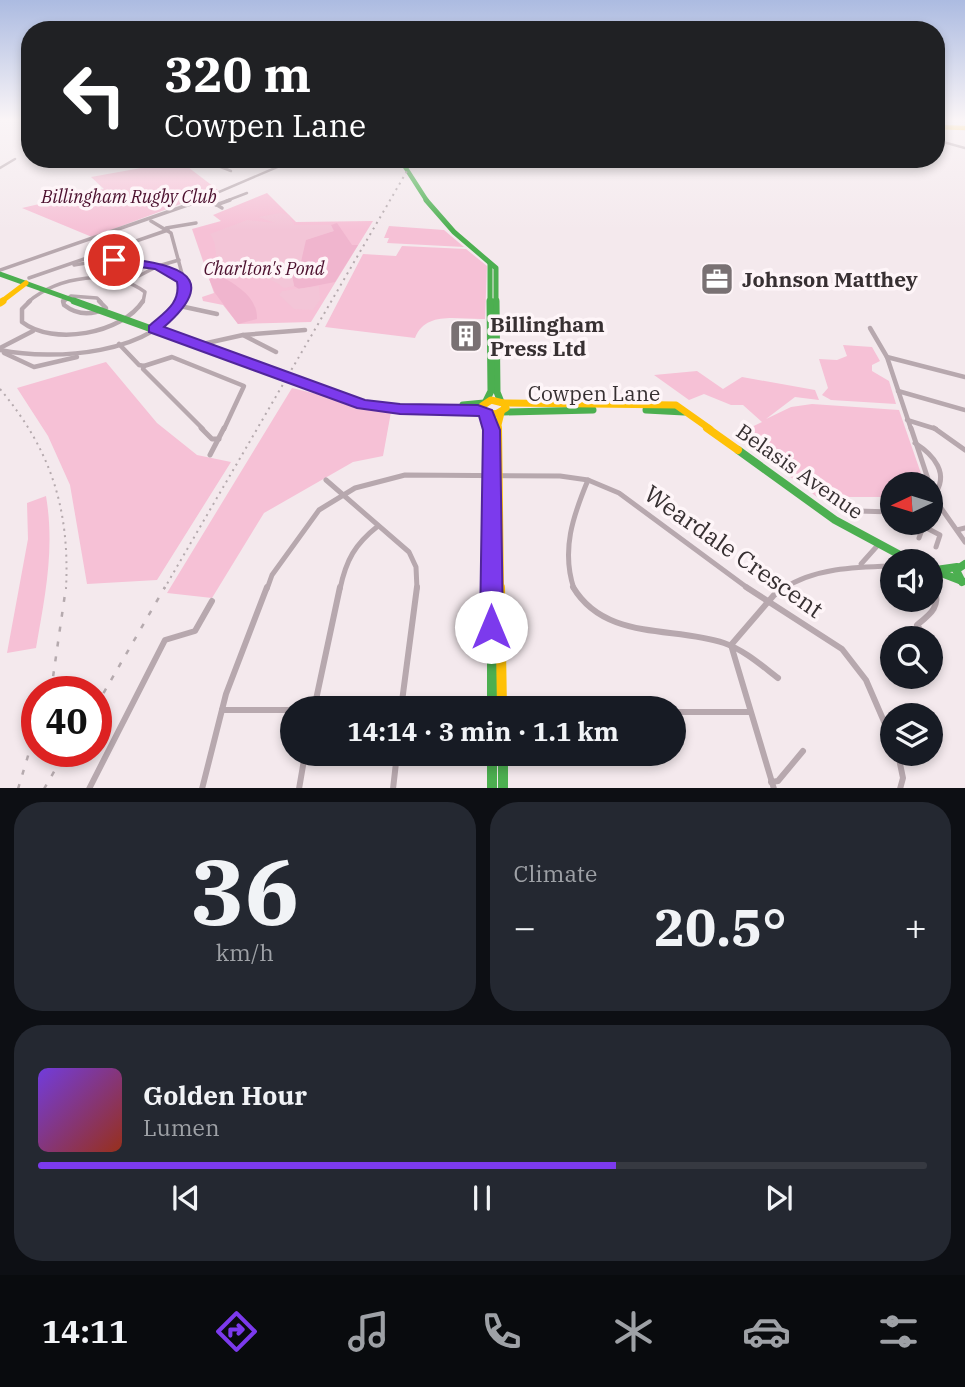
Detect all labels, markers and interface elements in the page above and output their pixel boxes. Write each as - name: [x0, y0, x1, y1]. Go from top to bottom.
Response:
- text: 320 m: [164, 42, 311, 105]
- icon: left: [49, 49, 140, 140]
- text: Cowpen Lane: [164, 104, 366, 146]
- park label: Billingham Rugby Club: [40, 185, 217, 208]
- pin: [84, 230, 144, 290]
- icon: arrive: [95, 241, 133, 279]
- park label: Charlton's Pond: [203, 257, 325, 280]
- office icon: Johnson Matthey: [698, 260, 736, 298]
- place label: Johnson Matthey: [742, 265, 918, 293]
- place label: Billingham Press Ltd: [490, 310, 605, 362]
- building icon: Billingham Press Ltd: [447, 317, 485, 355]
- street label: Cowpen Lane: [528, 379, 660, 407]
- street label: Belasis Avenue: [731, 417, 869, 525]
- north arrow: [880, 472, 943, 536]
- map controls: [880, 472, 943, 766]
- street label: Weardale Crescent: [638, 477, 830, 625]
- button: sound: [880, 549, 943, 612]
- position arrow: [454, 590, 528, 664]
- button: search: [880, 626, 943, 689]
- speed limit sign: 40: [21, 676, 112, 767]
- button: layers: [880, 703, 943, 766]
- text: 14:14 · 3 min · 1.1 km: [347, 714, 619, 748]
- text: 36: [190, 832, 299, 950]
- text: Climate: [514, 858, 597, 888]
- text: 20.5°: [654, 893, 787, 960]
- text: −: [514, 902, 536, 951]
- text: +: [904, 902, 927, 951]
- text: km/h: [216, 937, 274, 967]
- text: Golden Hour: [143, 1078, 307, 1112]
- text: Lumen: [143, 1112, 220, 1142]
- icon: previous: [167, 1179, 205, 1217]
- icon: pause: [463, 1179, 501, 1217]
- icon: next: [760, 1179, 798, 1217]
- icon: directions: [212, 1307, 261, 1356]
- icon: music: [344, 1307, 393, 1356]
- icon: phone: [477, 1307, 526, 1356]
- icon: climate: [609, 1307, 658, 1356]
- icon: car: [742, 1307, 791, 1356]
- icon: filters: [874, 1307, 923, 1356]
- text: 14:11: [42, 1310, 128, 1352]

